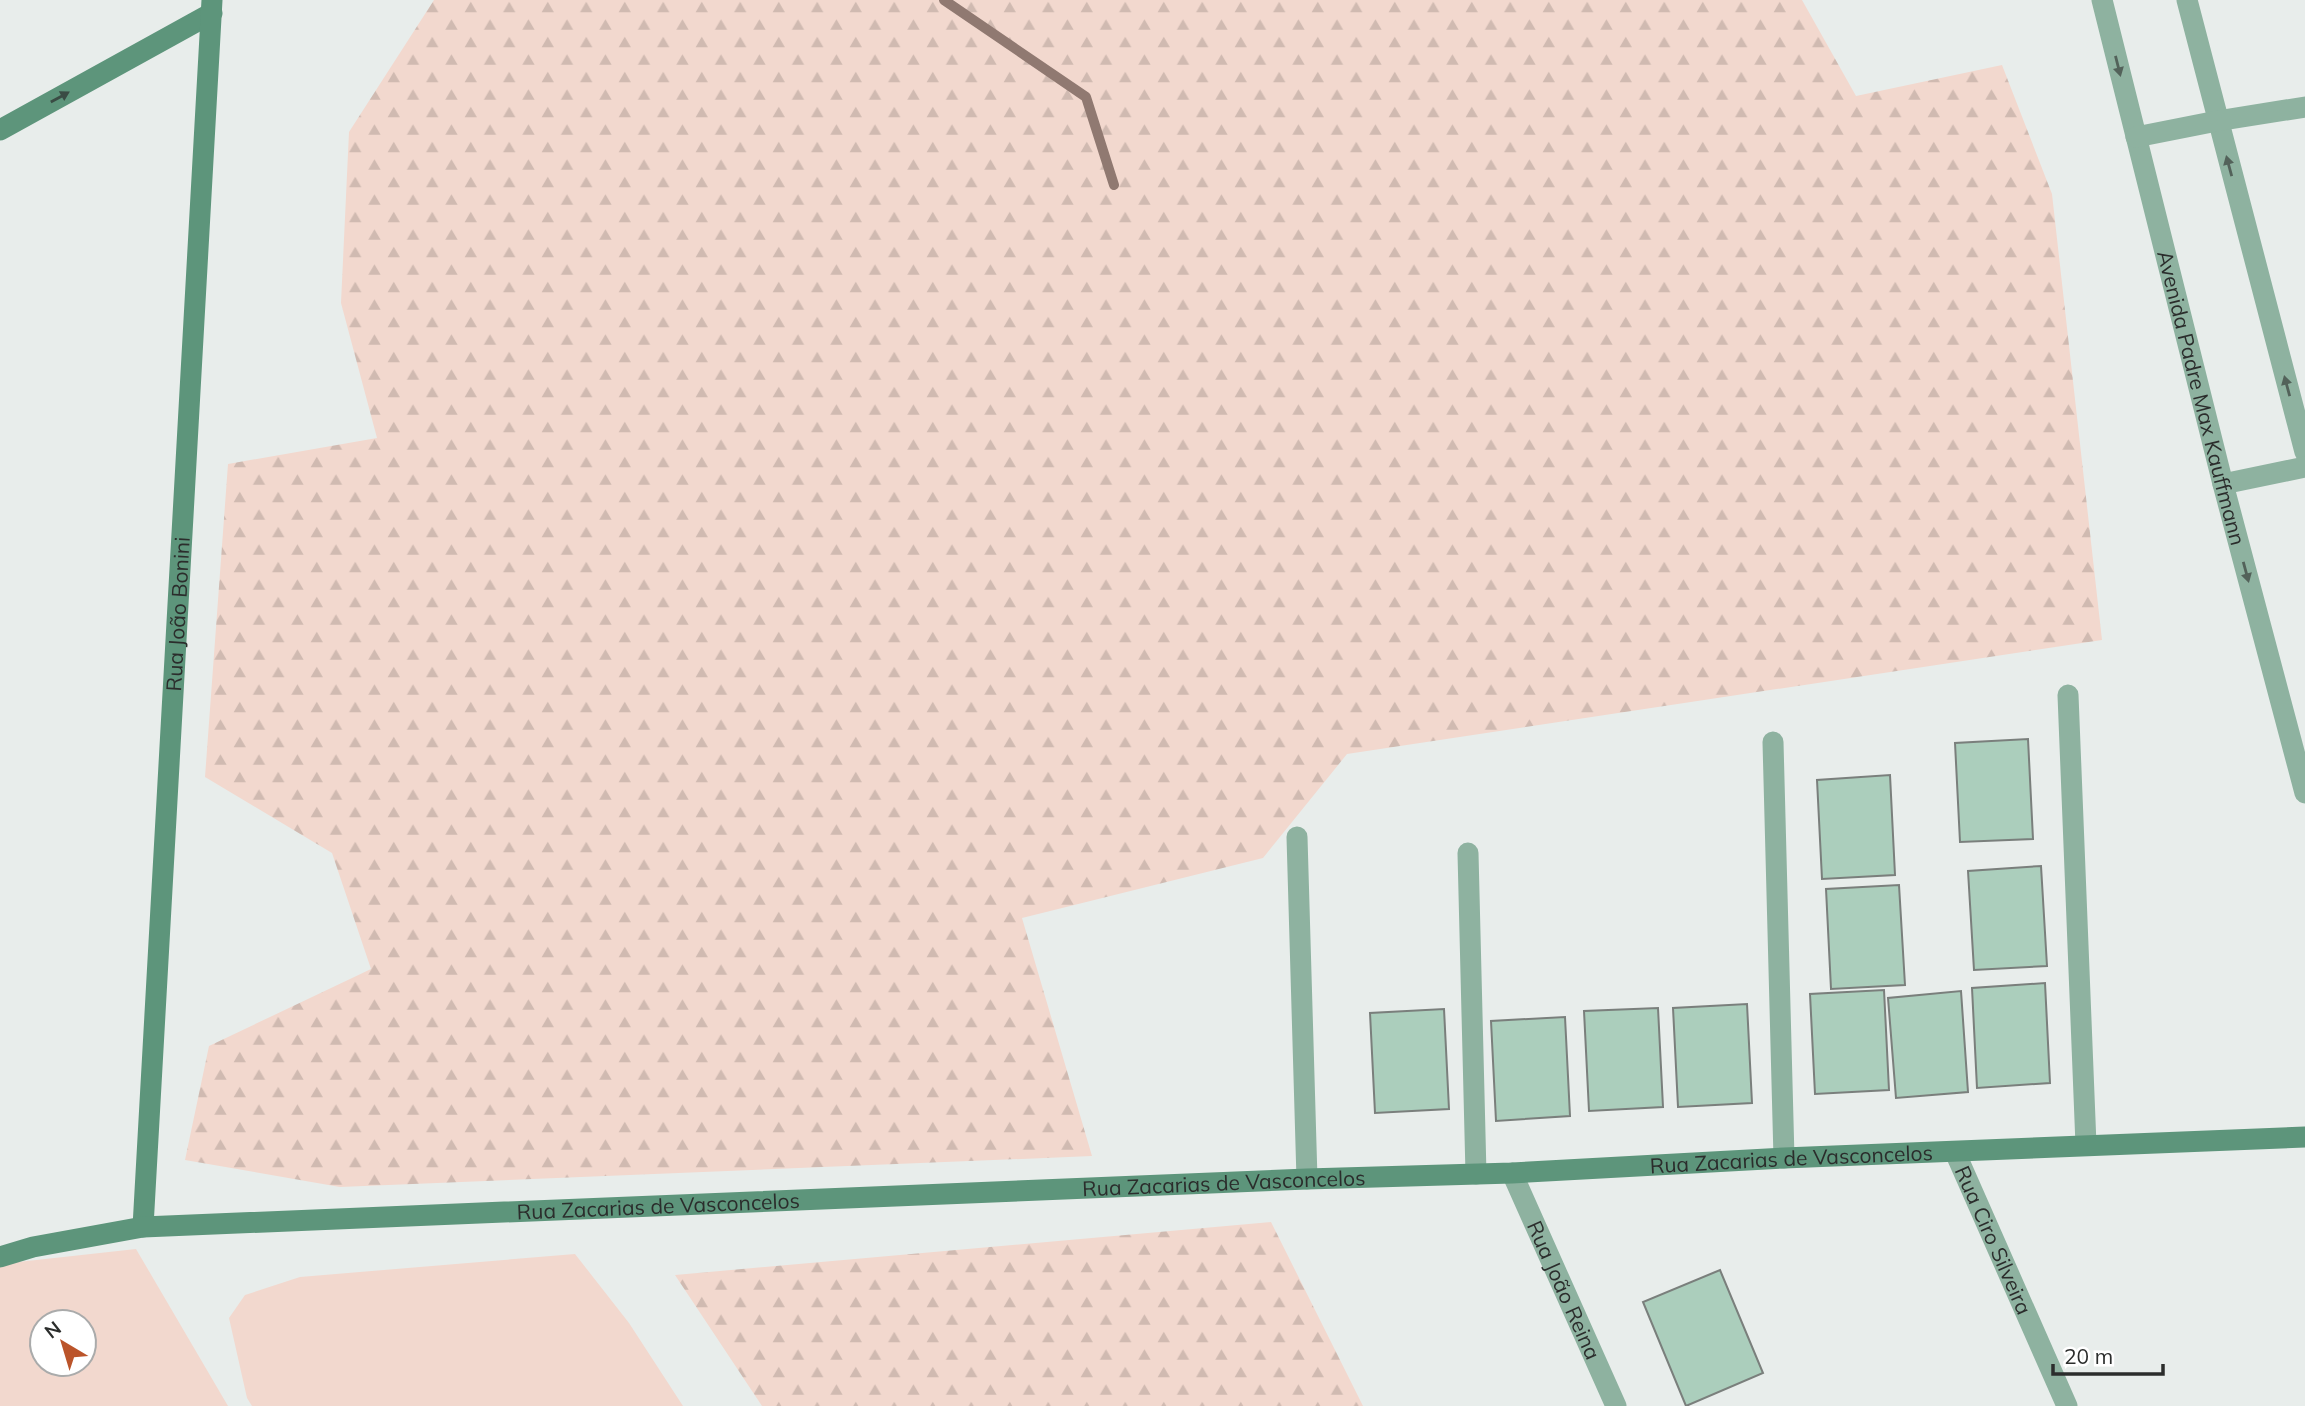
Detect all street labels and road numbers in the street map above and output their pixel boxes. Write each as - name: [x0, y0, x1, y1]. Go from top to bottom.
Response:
- street label: Avenida Padre Max Kauffmann: [2152, 248, 2252, 548]
- street label: Rua João Bonini: [160, 536, 195, 692]
- street label: Rua Zacarias de Vasconcelos: [1649, 1139, 1933, 1178]
- street label: Rua Ciro Silveira: [1950, 1161, 2038, 1318]
- street label: Rua Zacarias de Vasconcelos: [1082, 1164, 1366, 1201]
- street label: Rua Zacarias de Vasconcelos: [516, 1187, 800, 1225]
- street label: Rua João Reina: [1522, 1216, 1606, 1363]

